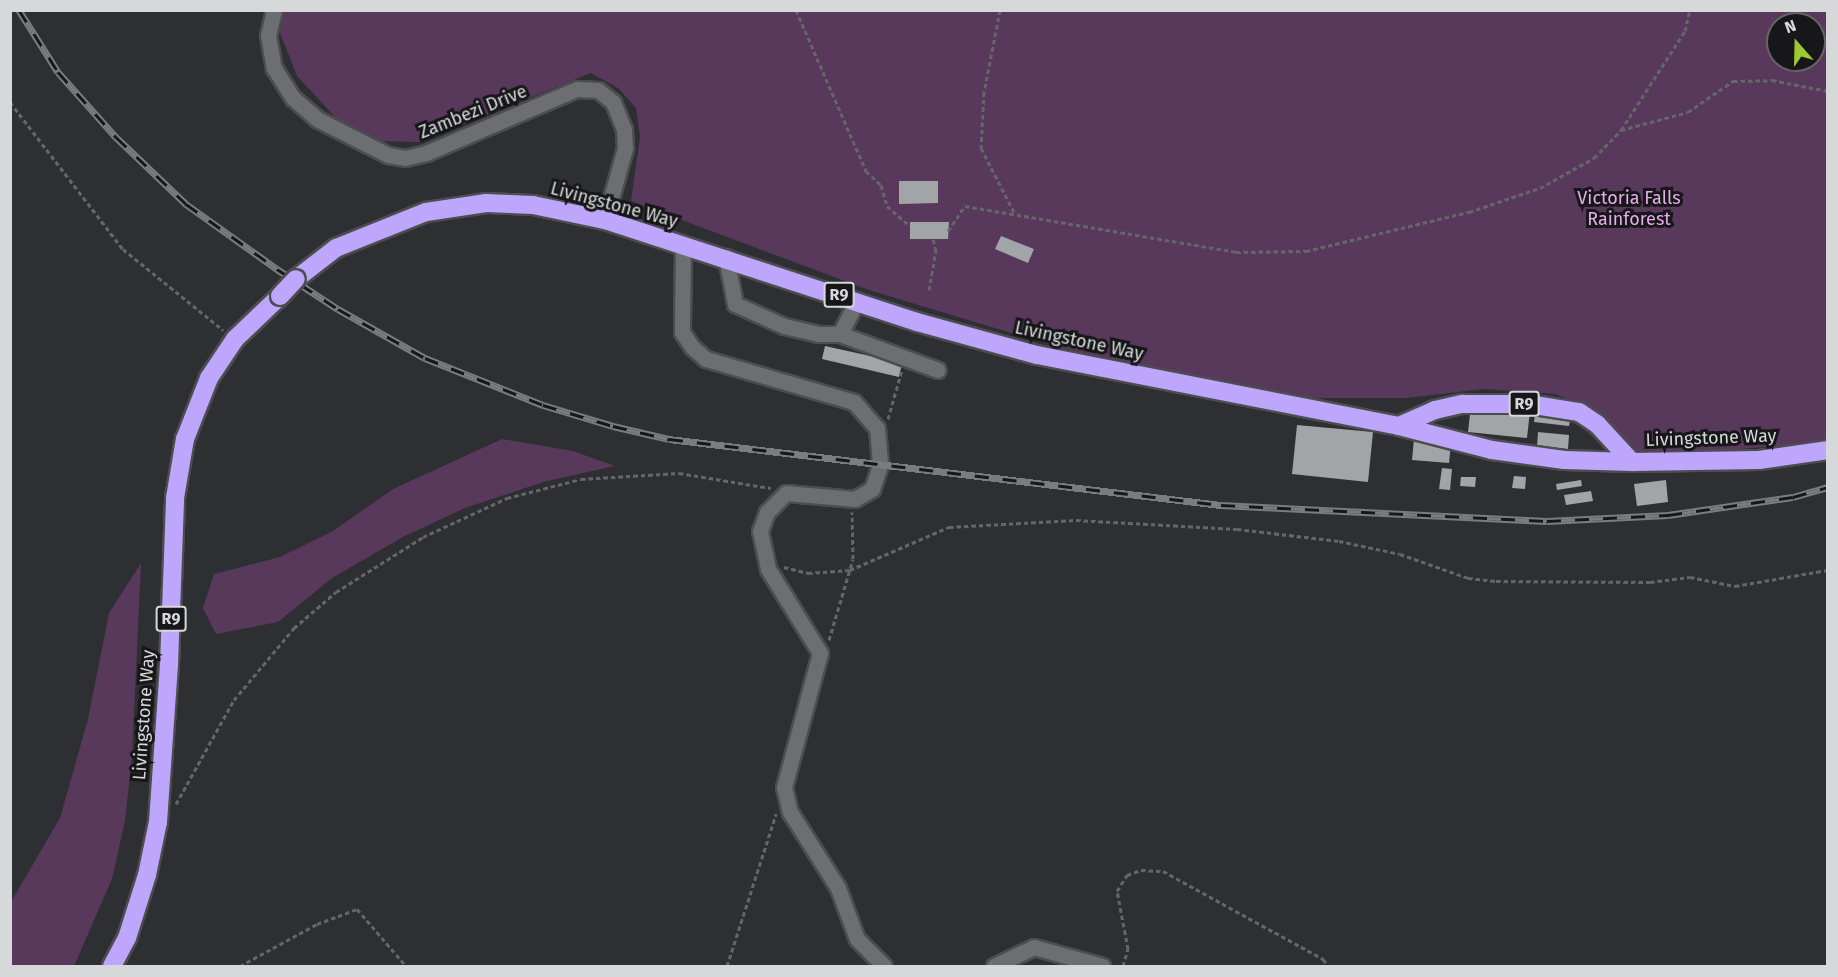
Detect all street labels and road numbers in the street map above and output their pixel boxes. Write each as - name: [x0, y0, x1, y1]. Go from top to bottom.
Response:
- street label: Zambezi Drive: [416, 81, 530, 143]
- street label: Livingstone Way: [548, 178, 680, 232]
- road number: R9: [822, 282, 856, 308]
- street label: Livingstone Way: [1013, 317, 1145, 365]
- road number: R9: [1508, 391, 1540, 417]
- street label: Livingstone Way: [1645, 425, 1777, 451]
- road number: R9: [154, 606, 188, 632]
- street label: Livingstone Way: [129, 649, 159, 781]

